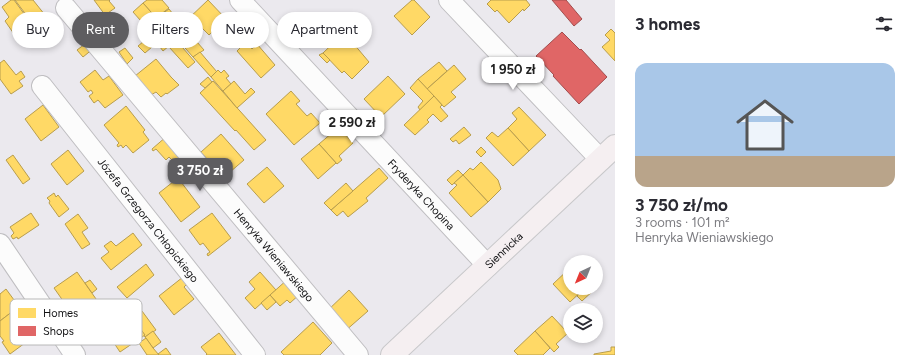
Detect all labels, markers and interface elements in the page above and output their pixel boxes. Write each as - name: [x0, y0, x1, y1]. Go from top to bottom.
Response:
- chip: Buy: [12, 12, 64, 48]
- chip: Rent: [72, 12, 129, 48]
- chip: Filters: [137, 12, 203, 48]
- chip: New: [211, 12, 269, 48]
- chip: Apartment: [277, 12, 372, 48]
- icon: filters: [873, 13, 895, 35]
- text: 3 homes: [635, 14, 700, 34]
- pin: 1 950 zł: [472, 57, 554, 91]
- text: 1 950 zł: [490, 62, 536, 77]
- icon: home: [729, 89, 801, 161]
- pin: 2 590 zł: [311, 110, 393, 144]
- text: 2 590 zł: [328, 115, 376, 130]
- street label: Józefa Grzegorza Chłopickiego: [95, 155, 201, 285]
- street label: Fryderyka Chopina: [385, 156, 458, 233]
- pin: 3 750 zł: [159, 158, 241, 192]
- text: 3 750 zł: [177, 163, 223, 178]
- text: 3 750 zł/mo: [635, 195, 728, 215]
- street label: Henryka Wieniawskiego: [231, 206, 317, 304]
- text: 3 rooms · 101 m²: [635, 215, 730, 230]
- street label: Siennicka: [482, 230, 525, 271]
- text: Henryka Wieniawskiego: [635, 230, 774, 245]
- north arrow: [563, 255, 603, 295]
- map controls: [563, 255, 603, 343]
- legend: [10, 299, 142, 345]
- button: layers: [563, 303, 603, 343]
- text: Homes: [43, 307, 78, 320]
- text: Shops: [43, 325, 74, 338]

